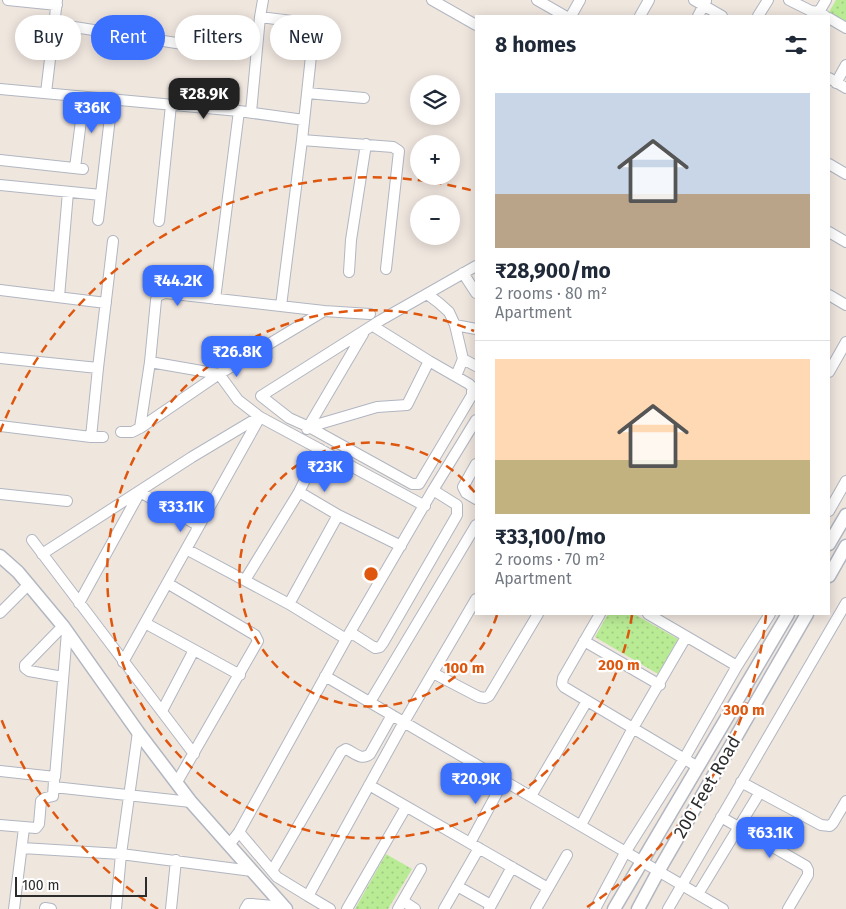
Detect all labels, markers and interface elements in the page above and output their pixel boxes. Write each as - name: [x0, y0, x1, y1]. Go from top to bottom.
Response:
- chip: Buy: [15, 15, 81, 60]
- chip: Rent: [91, 15, 165, 60]
- chip: Filters: [175, 15, 260, 60]
- chip: New: [270, 15, 341, 60]
- icon: filters: [782, 31, 810, 59]
- text: 8 homes: [495, 32, 576, 58]
- map controls: [410, 75, 460, 245]
- button: layers: [410, 75, 460, 125]
- pin: ₹28.9K: [163, 78, 245, 120]
- text: ₹28.9K: [180, 84, 228, 103]
- pin: ₹36K: [62, 92, 122, 134]
- text: ₹36K: [74, 98, 110, 117]
- icon: home: [608, 126, 698, 216]
- button: +: [410, 135, 460, 185]
- button: −: [410, 195, 460, 245]
- text: ₹28,900/mo: [495, 258, 611, 284]
- pin: ₹44.2K: [137, 264, 219, 307]
- text: ₹44.2K: [154, 271, 202, 290]
- text: 2 rooms · 80 m²: [495, 284, 607, 303]
- text: Apartment: [495, 303, 572, 322]
- pin: ₹26.8K: [196, 336, 278, 378]
- text: ₹26.8K: [212, 342, 262, 361]
- icon: home: [608, 391, 698, 481]
- pin: ₹23K: [295, 450, 355, 493]
- text: ₹23K: [307, 457, 343, 476]
- pin: ₹33.1K: [140, 490, 222, 533]
- text: ₹33.1K: [158, 497, 204, 516]
- text: ₹33,100/mo: [495, 524, 606, 550]
- text: 2 rooms · 70 m²: [495, 550, 605, 569]
- centre of rings: [362, 565, 380, 583]
- text: Apartment: [495, 569, 572, 588]
- text: 200 m: [598, 656, 640, 674]
- text: 100 m: [444, 659, 484, 677]
- text: 300 m: [722, 701, 765, 719]
- street label: 200 Feet Road: [669, 732, 745, 842]
- pin: ₹20.9K: [435, 762, 517, 805]
- text: ₹20.9K: [452, 769, 500, 788]
- pin: ₹63.1K: [729, 816, 811, 859]
- text: ₹63.1K: [747, 823, 793, 842]
- scale bar: [15, 874, 148, 897]
- text: 100 m: [22, 877, 59, 894]

